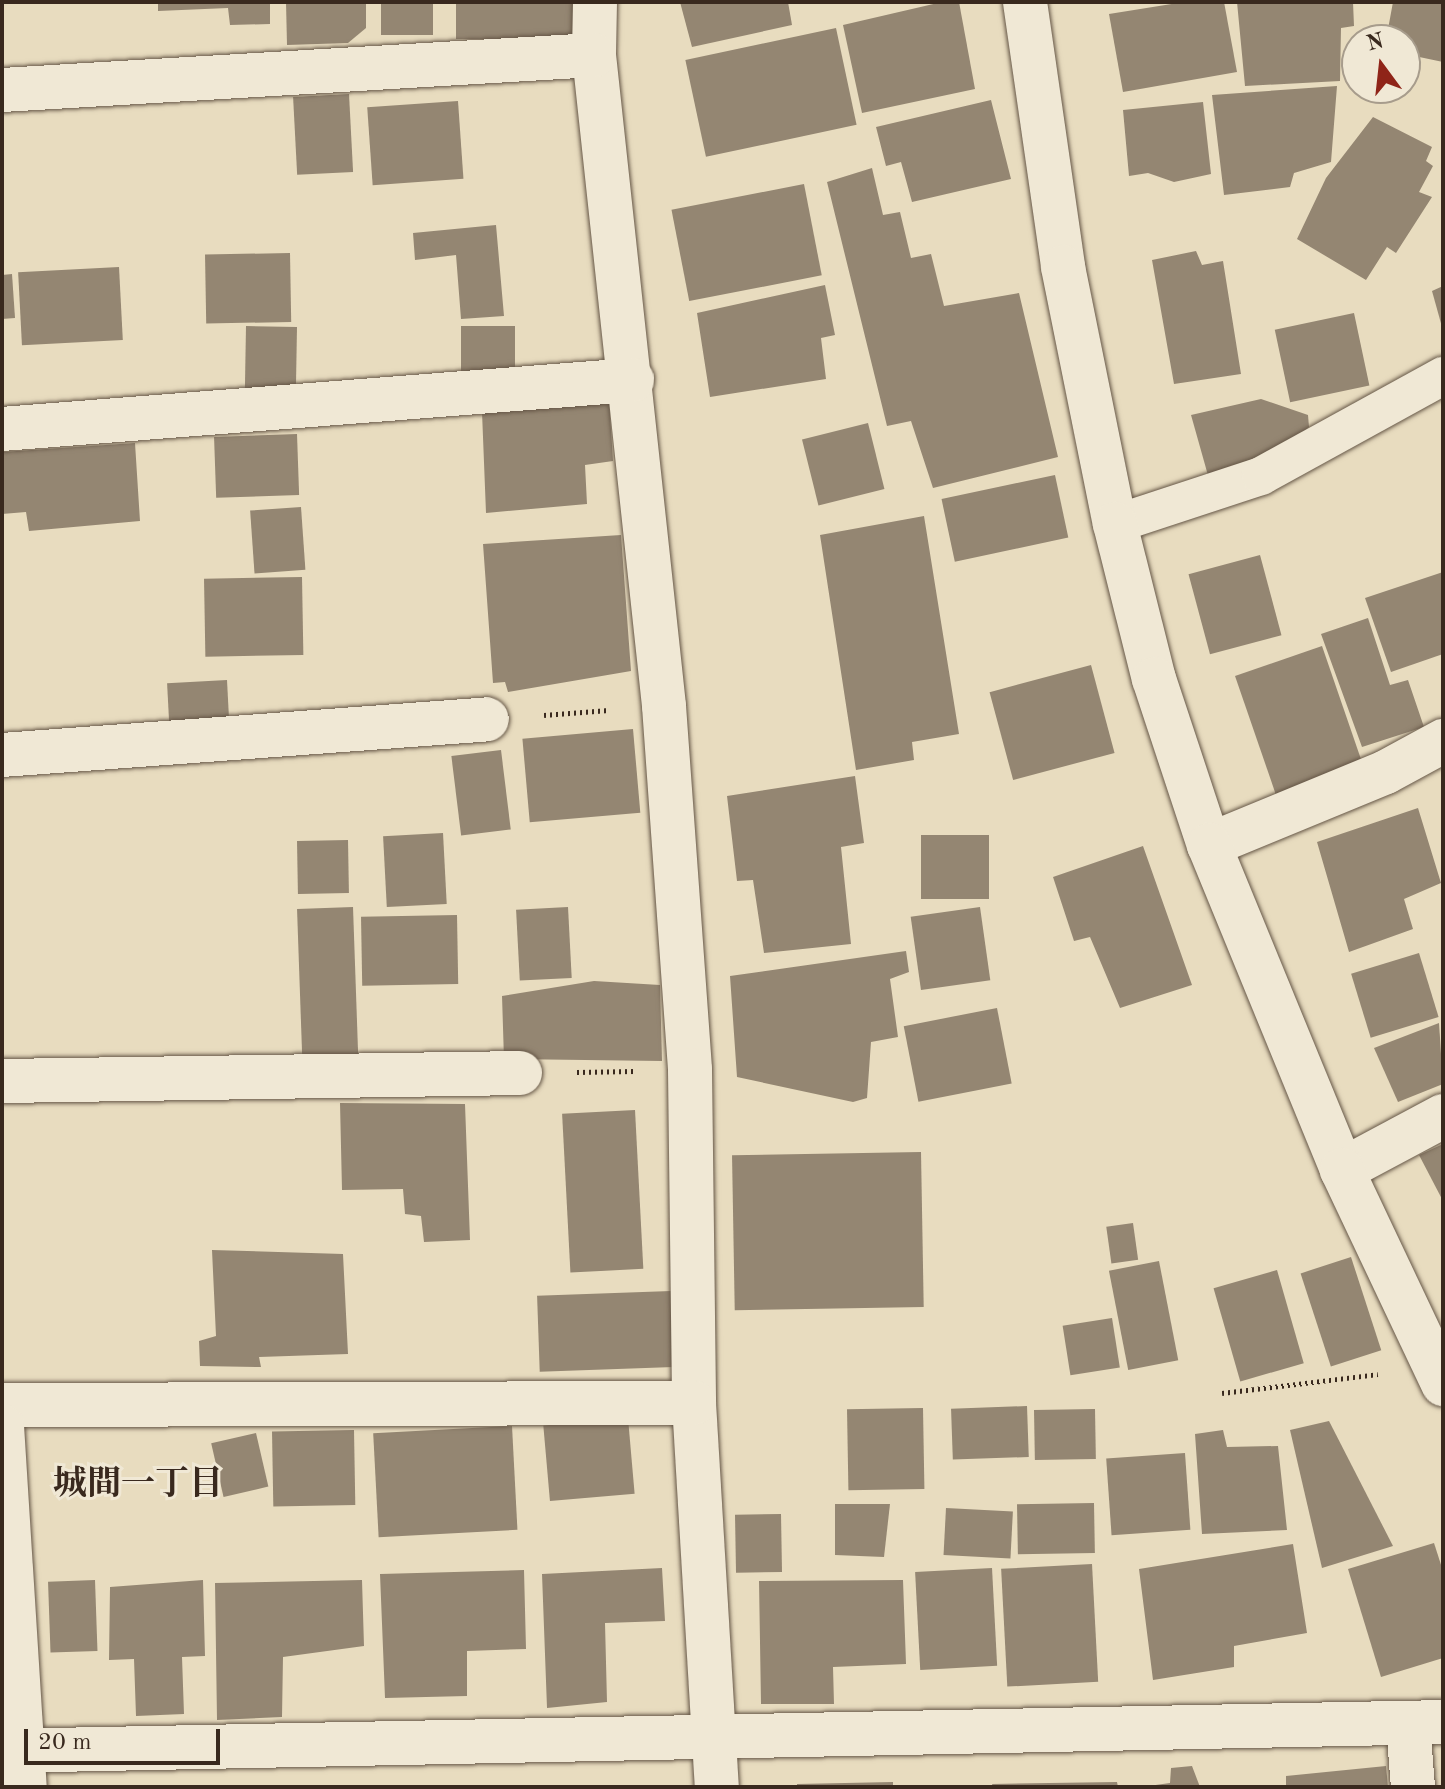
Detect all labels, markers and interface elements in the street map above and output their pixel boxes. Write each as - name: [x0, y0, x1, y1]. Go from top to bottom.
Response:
- north arrow: [1341, 24, 1421, 104]
- text: N: [1364, 30, 1386, 56]
- district label: 城間一丁目: [53, 1466, 223, 1506]
- scale bar: [28, 1713, 224, 1763]
- text: 20 m: [38, 1731, 92, 1755]

